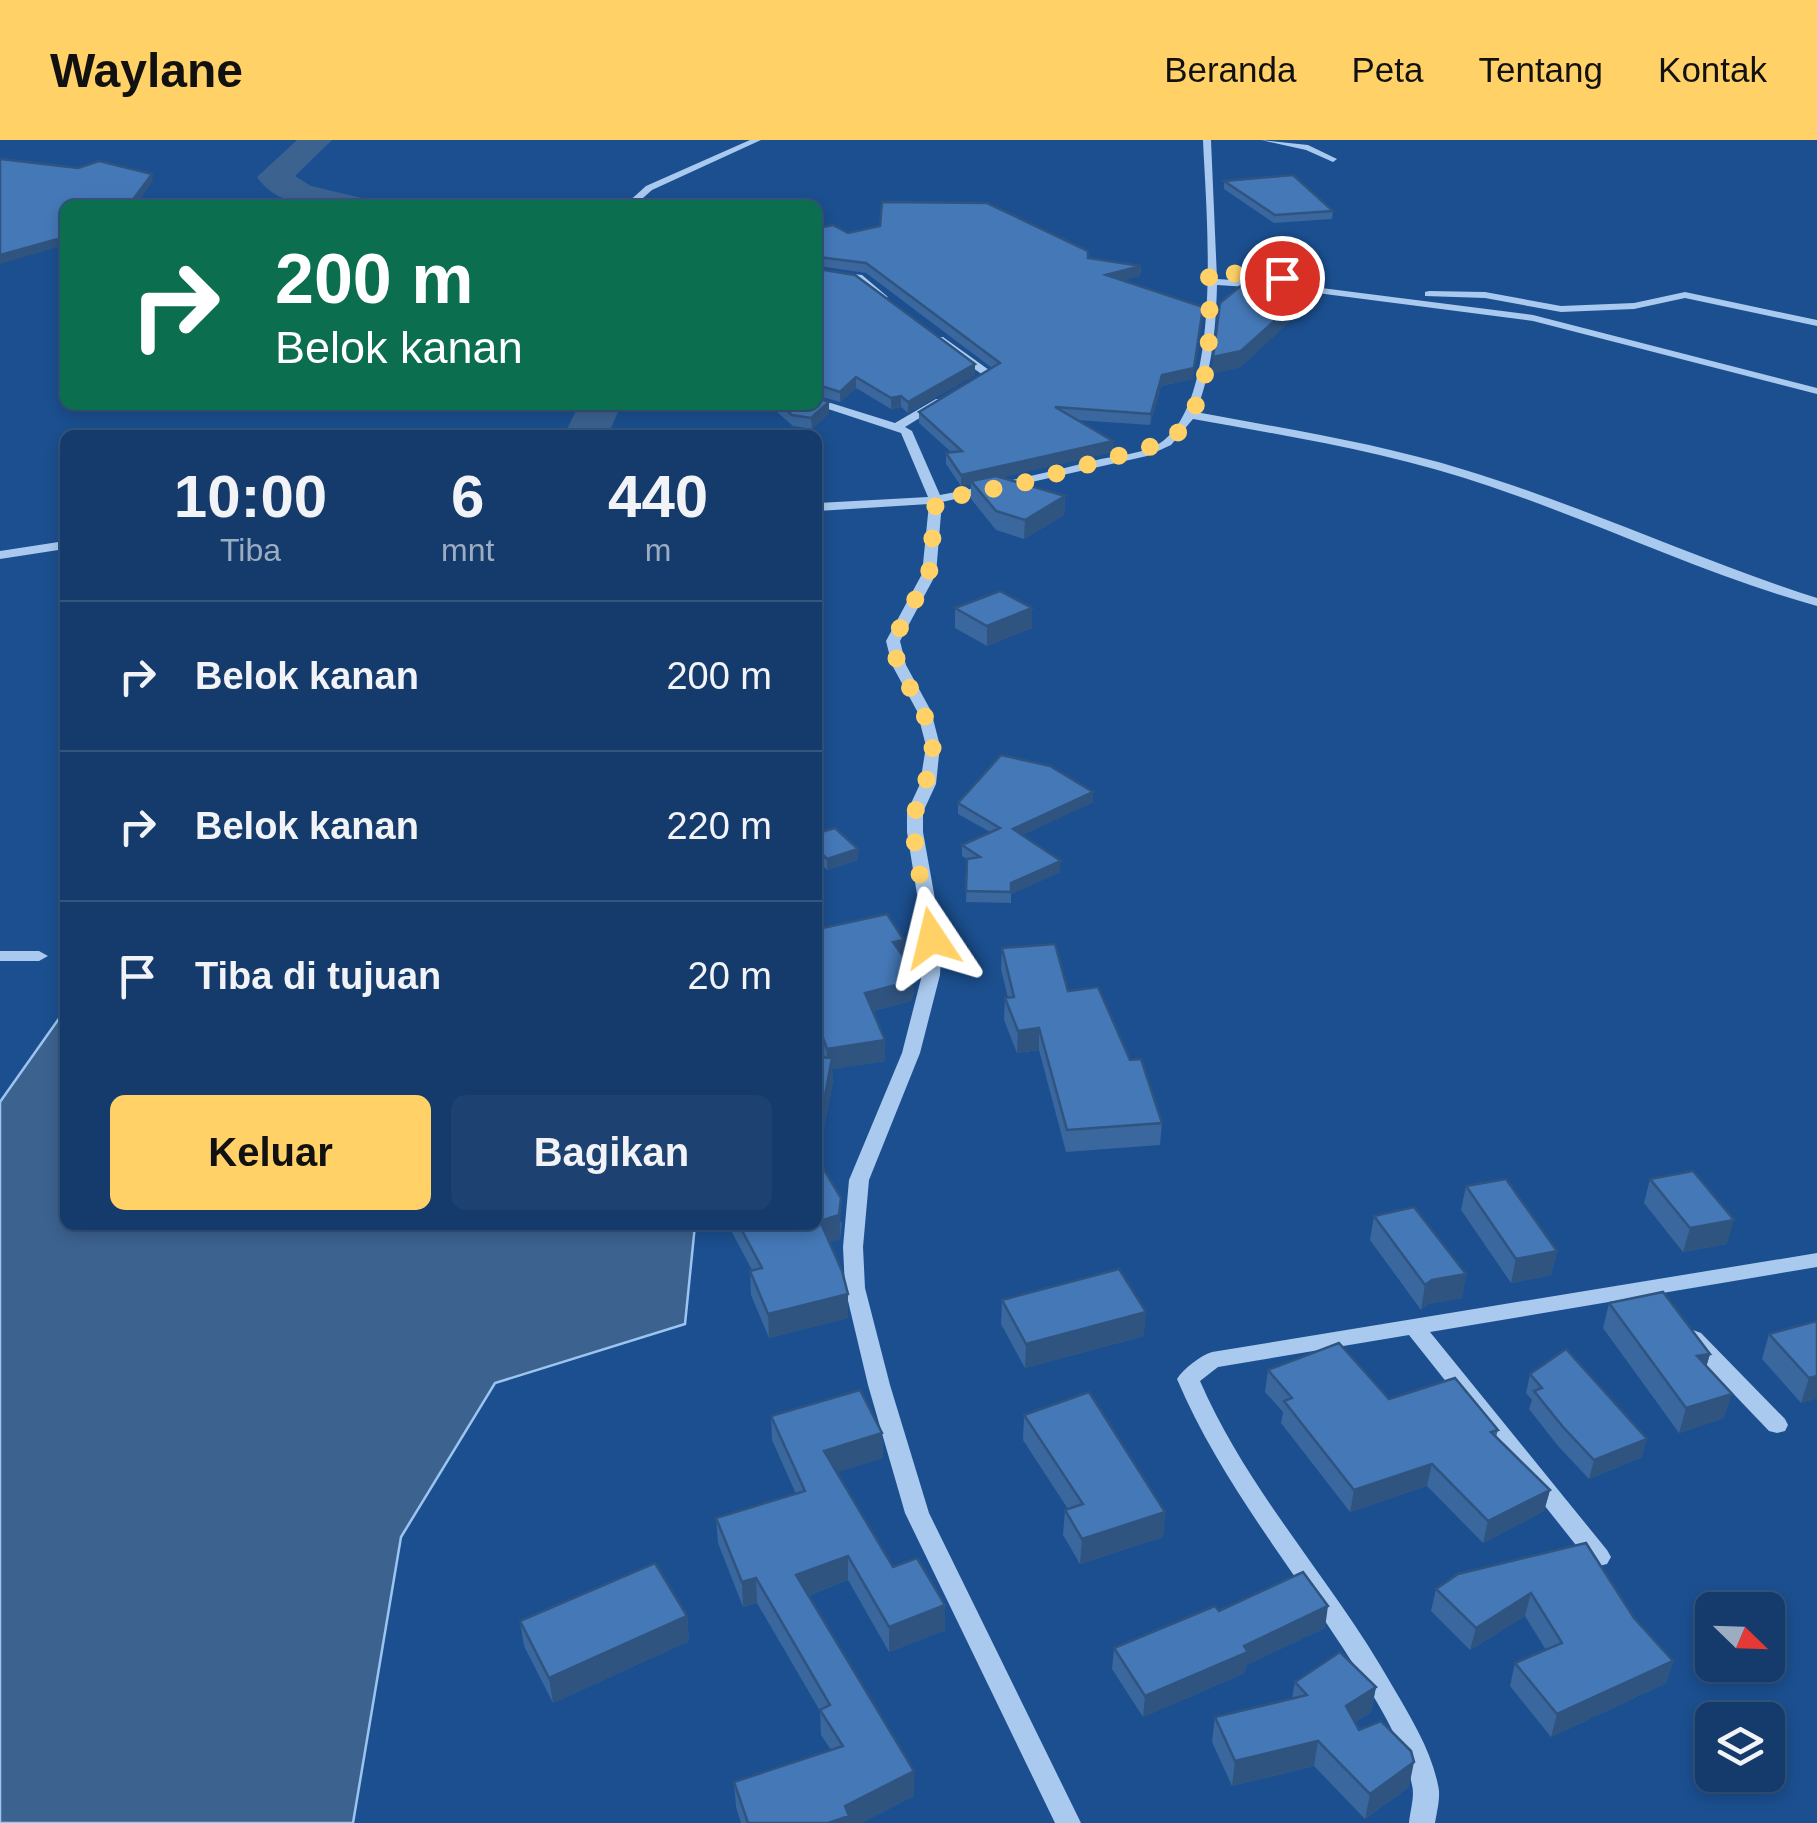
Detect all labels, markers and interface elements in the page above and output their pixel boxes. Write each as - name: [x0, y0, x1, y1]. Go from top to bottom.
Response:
- text: Waylane: [50, 44, 243, 97]
- text: Beranda: [1164, 50, 1296, 89]
- text: Peta: [1351, 50, 1423, 89]
- text: Tentang: [1478, 50, 1603, 89]
- text: Kontak: [1658, 50, 1767, 89]
- pin: [1240, 236, 1325, 321]
- icon: right: [110, 240, 240, 370]
- text: 200 m: [275, 240, 473, 318]
- icon: arrive: [1255, 251, 1310, 306]
- text: Belok kanan: [275, 322, 523, 373]
- text: 10:00: [174, 463, 327, 530]
- text: 6: [451, 463, 484, 530]
- text: 440: [608, 463, 708, 530]
- text: Tiba: [220, 532, 281, 568]
- text: mnt: [441, 532, 494, 568]
- text: m: [645, 532, 671, 568]
- icon: right: [110, 649, 165, 704]
- text: Belok kanan: [195, 655, 419, 697]
- text: 200 m: [666, 655, 772, 697]
- icon: right: [110, 799, 165, 854]
- text: Belok kanan: [195, 805, 419, 847]
- text: 220 m: [666, 805, 772, 847]
- position arrow: [880, 886, 984, 990]
- icon: arrive: [110, 949, 165, 1004]
- text: Tiba di tujuan: [195, 955, 441, 997]
- text: 20 m: [688, 955, 772, 997]
- button: Keluar: [110, 1095, 431, 1210]
- button: Bagikan: [451, 1095, 772, 1210]
- north arrow: [1695, 1592, 1785, 1682]
- map controls: [1695, 1592, 1785, 1792]
- button: layers: [1695, 1702, 1785, 1792]

